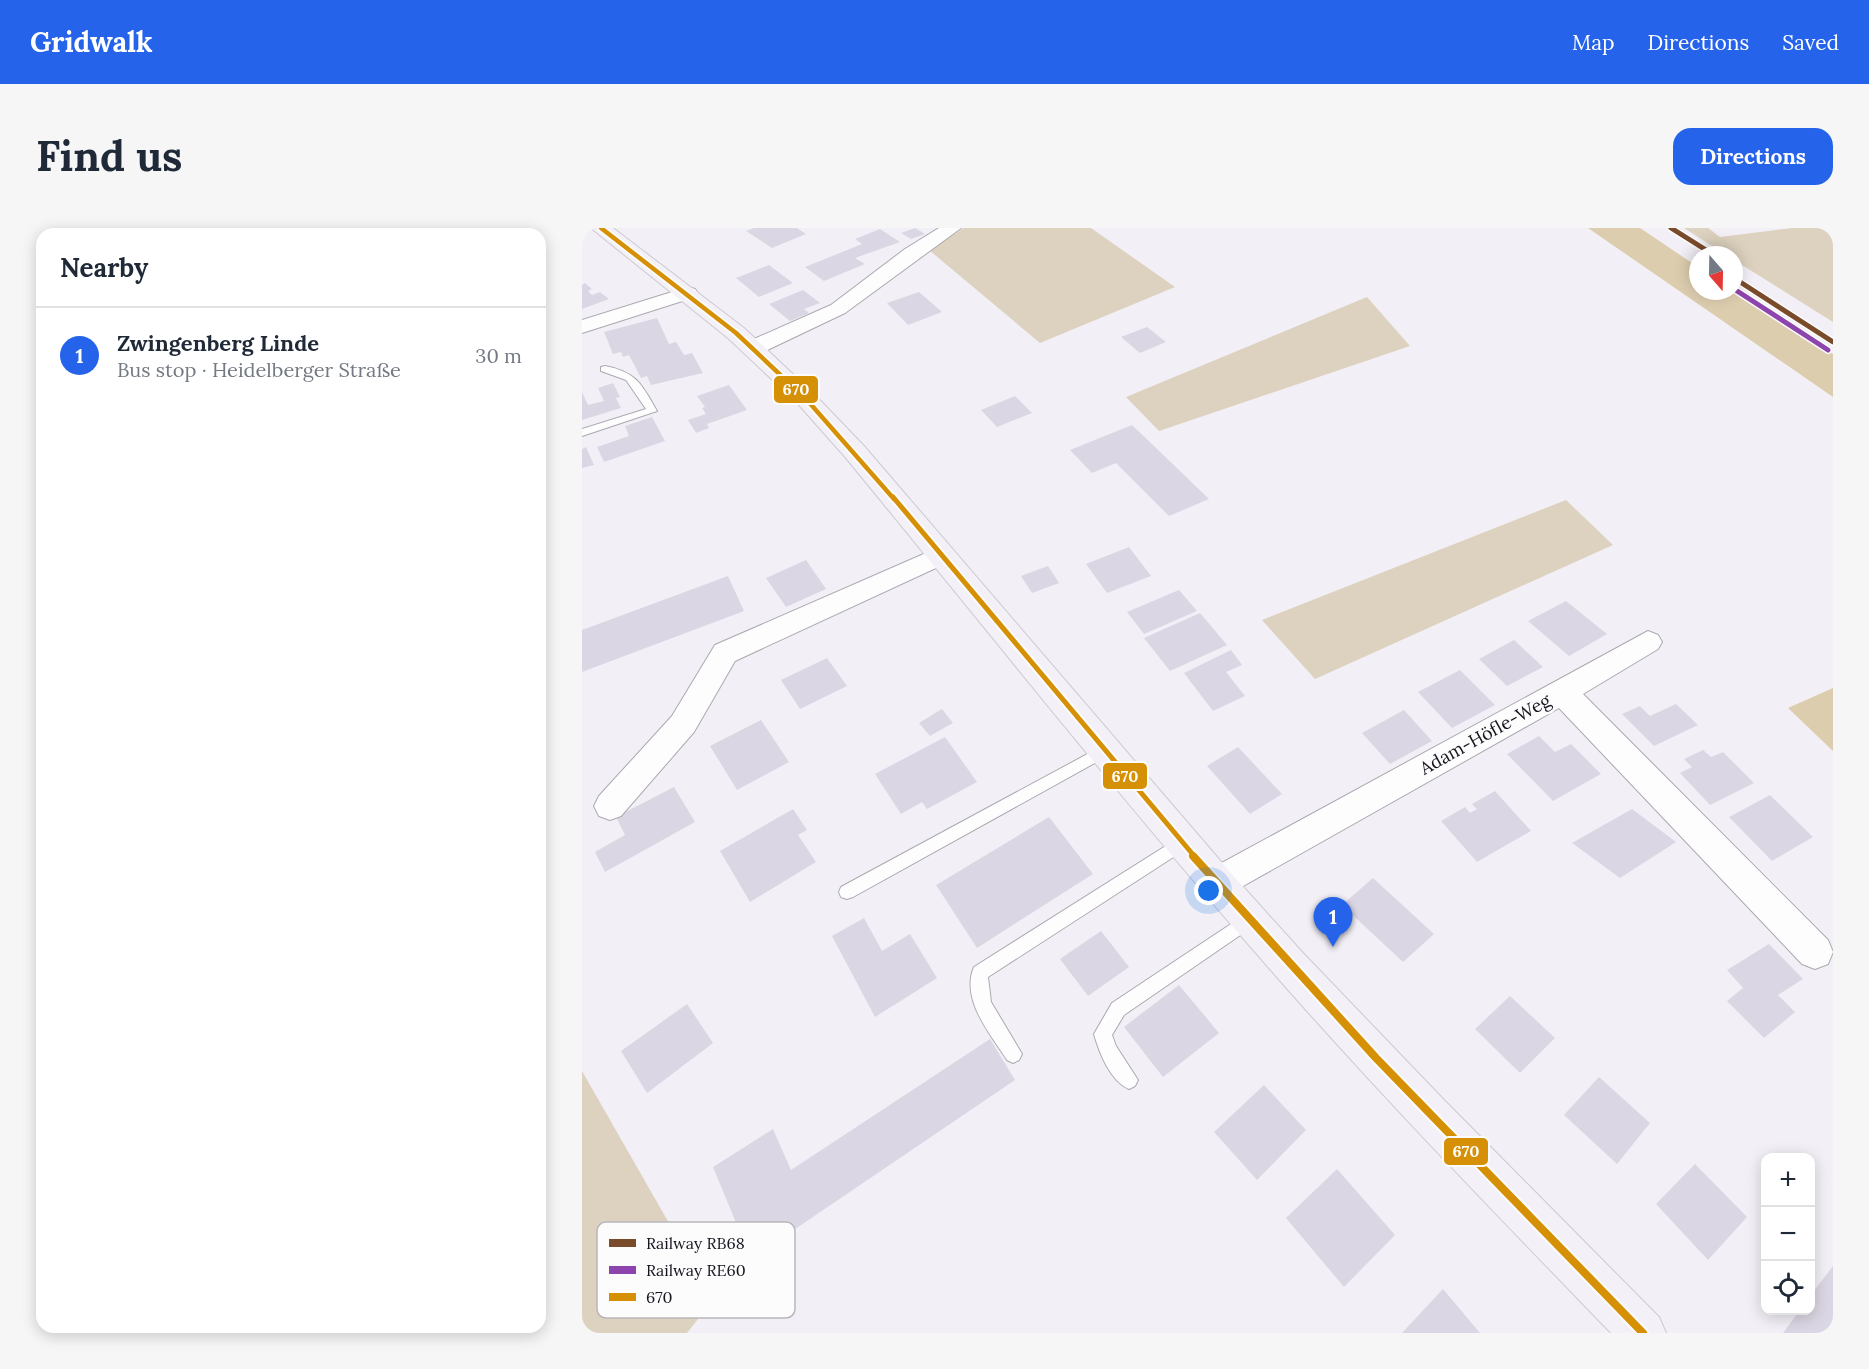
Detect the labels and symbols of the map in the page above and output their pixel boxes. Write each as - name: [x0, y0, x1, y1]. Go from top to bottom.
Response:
- north arrow: [1689, 246, 1743, 300]
- line badge: 670: [773, 375, 819, 404]
- text: 670: [783, 379, 809, 399]
- street label: Adam-Höfle-Weg: [1415, 688, 1556, 780]
- line badge: 670: [1102, 762, 1148, 790]
- text: 670: [1112, 766, 1138, 786]
- your location: [1194, 876, 1223, 905]
- pin: 1: [1314, 898, 1353, 947]
- line badge: 670: [1443, 1137, 1489, 1166]
- text: 670: [1453, 1141, 1479, 1161]
- legend: [597, 1222, 795, 1318]
- text: Railway RB68: [646, 1233, 745, 1253]
- text: Railway RE60: [646, 1260, 746, 1280]
- text: 670: [646, 1287, 673, 1307]

